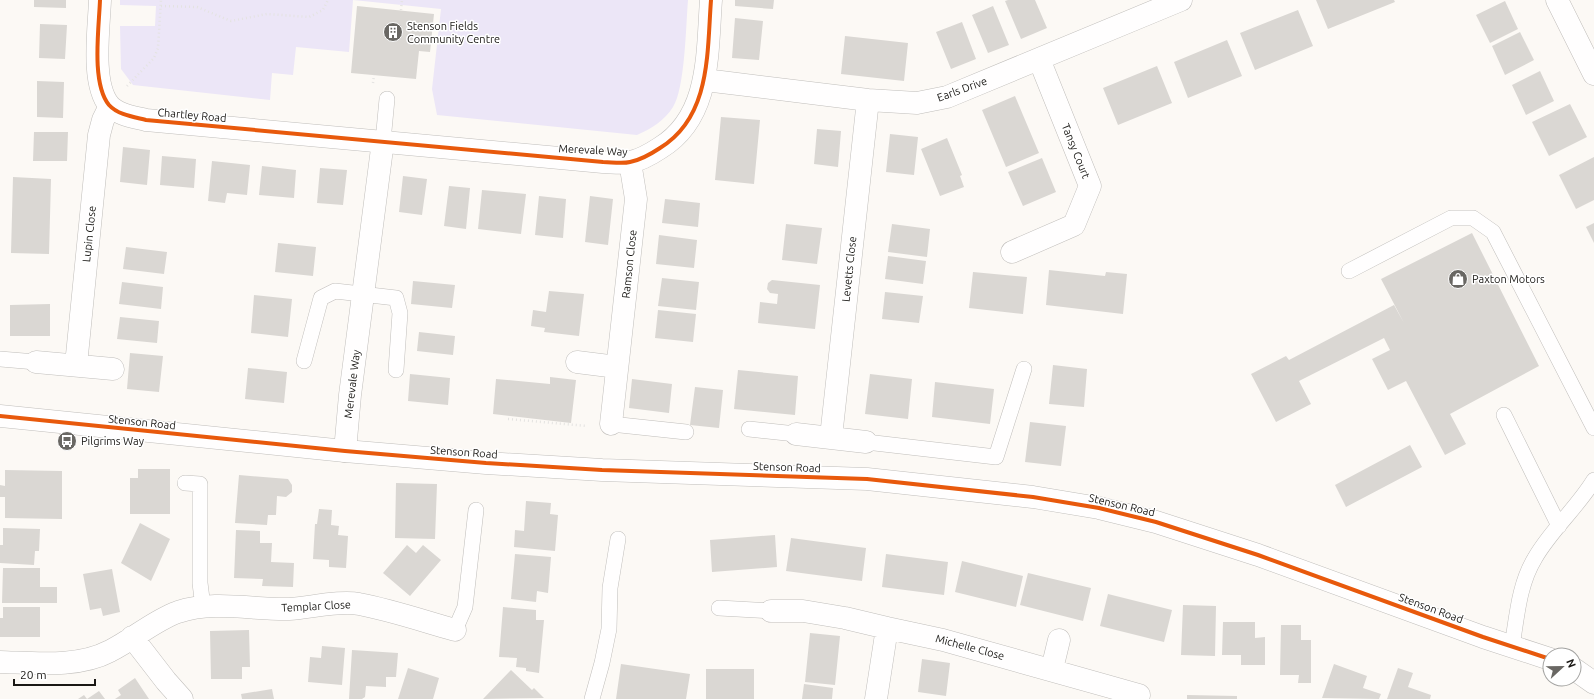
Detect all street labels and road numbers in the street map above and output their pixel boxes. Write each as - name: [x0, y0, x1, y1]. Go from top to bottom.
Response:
- street label: Earls Drive: [935, 74, 989, 104]
- street label: Chartley Road: [157, 106, 227, 124]
- street label: Tansy Court: [1060, 122, 1093, 181]
- street label: Merevale Way: [558, 142, 629, 158]
- street label: Lupin Close: [80, 205, 98, 263]
- street label: Ramson Close: [619, 229, 639, 299]
- street label: Levetts Close: [840, 236, 858, 302]
- street label: Merevale Way: [342, 348, 362, 419]
- street label: Stenson Road: [108, 412, 176, 432]
- street label: Stenson Road: [430, 444, 498, 460]
- street label: Stenson Road: [753, 460, 821, 474]
- street label: Stenson Road: [1088, 492, 1156, 518]
- street label: Stenson Road: [1397, 591, 1465, 625]
- street label: Templar Close: [281, 598, 351, 614]
- street label: Michelle Close: [934, 632, 1006, 662]

